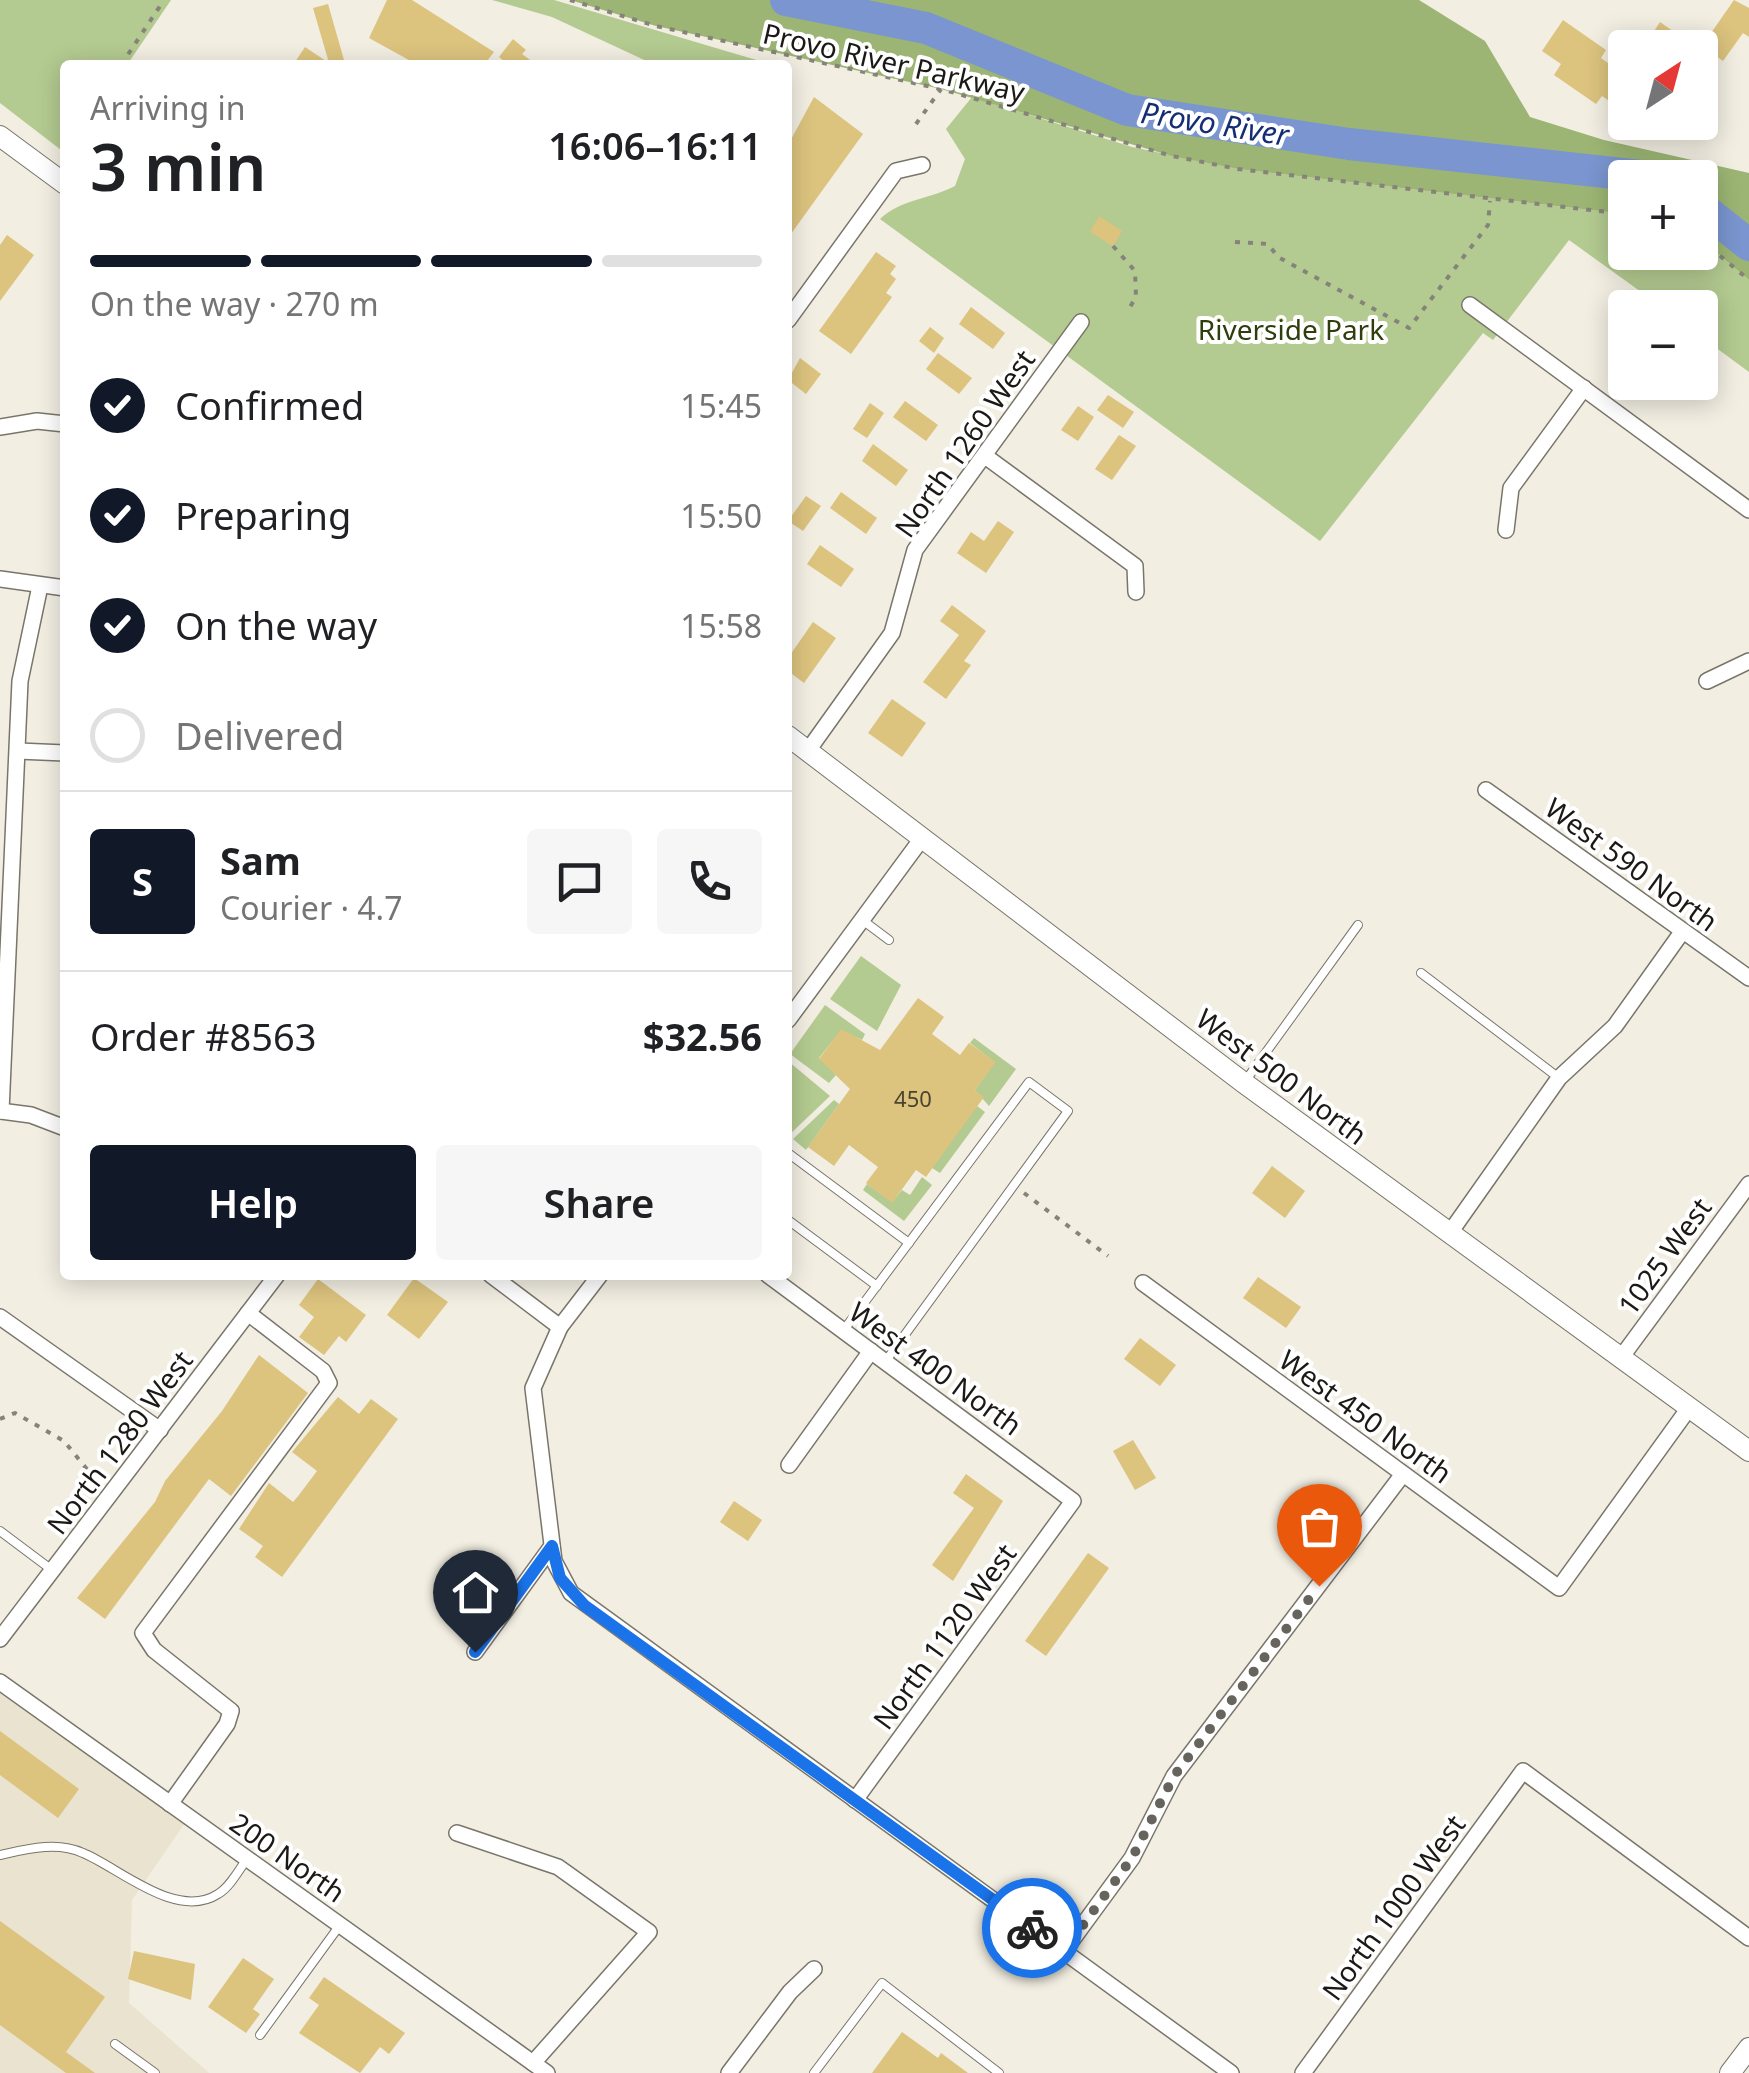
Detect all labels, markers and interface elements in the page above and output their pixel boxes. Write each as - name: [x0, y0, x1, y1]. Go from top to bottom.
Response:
- street label: Provo River Parkway: [759, 13, 1029, 111]
- north arrow: [1608, 30, 1718, 140]
- map controls: [1608, 30, 1718, 400]
- text: Arriving in: [90, 86, 245, 129]
- water label: Provo River: [1138, 91, 1293, 155]
- text: 16:06–16:11: [548, 119, 762, 171]
- text: 3 min: [90, 122, 266, 210]
- button: +: [1608, 160, 1718, 270]
- text: On the way · 270 m: [90, 282, 379, 325]
- button: −: [1608, 290, 1718, 400]
- park label: Riverside Park: [1198, 310, 1384, 348]
- street label: North 1260 West: [885, 342, 1043, 544]
- icon: check: [90, 378, 145, 433]
- text: Confirmed: [175, 379, 364, 431]
- text: 15:45: [680, 384, 762, 427]
- icon: check: [90, 488, 145, 543]
- text: Preparing: [175, 489, 351, 541]
- text: 15:50: [680, 494, 762, 537]
- icon: check: [90, 598, 145, 653]
- text: On the way: [175, 599, 377, 651]
- text: 15:58: [680, 604, 762, 647]
- text: Delivered: [175, 709, 344, 761]
- street label: West 590 North: [1538, 788, 1726, 940]
- button: chat: [527, 829, 632, 934]
- button: phone: [657, 829, 762, 934]
- text: Sam: [220, 834, 301, 886]
- text: S: [132, 855, 153, 907]
- text: Courier · 4.7: [220, 886, 403, 929]
- street label: West 500 North: [1189, 999, 1375, 1153]
- text: Order #8563: [90, 1010, 316, 1062]
- text: $32.56: [643, 1010, 762, 1062]
- house number: 450: [894, 1083, 932, 1113]
- button: Help: [90, 1145, 416, 1260]
- button: Share: [436, 1145, 762, 1260]
- street label: 1025 West: [1609, 1190, 1719, 1322]
- street label: West 400 North: [842, 1292, 1030, 1444]
- street label: West 450 North: [1272, 1340, 1460, 1492]
- street label: North 1280 West: [37, 1342, 201, 1542]
- pin: [1277, 1484, 1362, 1587]
- icon: bag: [1292, 1499, 1347, 1554]
- street label: North 1120 West: [864, 1536, 1024, 1736]
- pin: [433, 1550, 518, 1653]
- icon: home: [448, 1565, 503, 1620]
- street label: 200 North: [223, 1803, 353, 1911]
- street label: North 1000 West: [1313, 1807, 1473, 2007]
- courier: [982, 1878, 1082, 1978]
- icon: bike: [1005, 1901, 1060, 1956]

